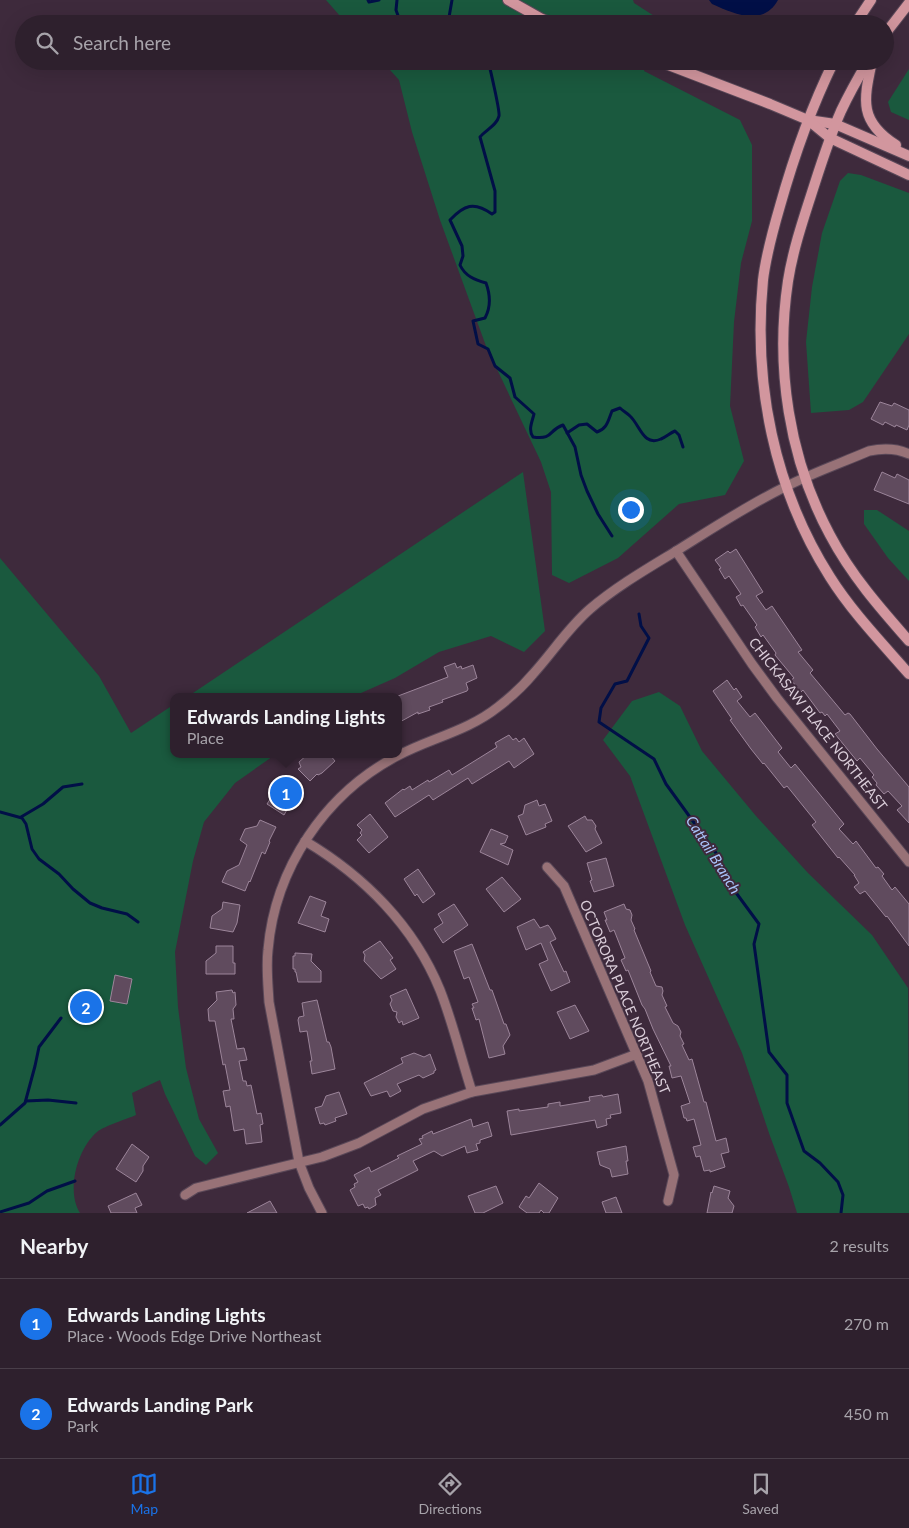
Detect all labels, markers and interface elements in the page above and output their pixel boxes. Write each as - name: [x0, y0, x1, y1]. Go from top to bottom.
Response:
- search box: [15, 15, 894, 70]
- icon: search: [33, 29, 61, 57]
- text: Search here: [73, 31, 171, 54]
- your location: [618, 497, 644, 523]
- street label: CHICKASAW PLACE NORTHEAST: [746, 634, 892, 814]
- popup: [170, 693, 402, 758]
- text: Edwards Landing Lights: [187, 705, 385, 728]
- text: Place: [187, 728, 224, 747]
- pin: 1: [270, 774, 302, 812]
- water label: Cattail Branch: [683, 812, 745, 897]
- street label: OCTORORA PLACE NORTHEAST: [577, 897, 674, 1097]
- pin: 2: [70, 988, 102, 1026]
- text: Nearby: [20, 1233, 88, 1258]
- text: 2 results: [829, 1236, 889, 1255]
- text: Edwards Landing Lights: [67, 1303, 266, 1326]
- text: 1: [31, 1314, 41, 1333]
- text: 270 m: [844, 1314, 889, 1333]
- text: Place · Woods Edge Drive Northeast: [67, 1326, 322, 1345]
- text: Edwards Landing Park: [67, 1393, 253, 1416]
- text: 2: [31, 1404, 41, 1423]
- text: 450 m: [844, 1404, 889, 1423]
- text: Park: [67, 1416, 98, 1435]
- tab: Map: [130, 1470, 158, 1517]
- tab: Directions: [419, 1470, 482, 1517]
- tab: Saved: [742, 1470, 779, 1517]

